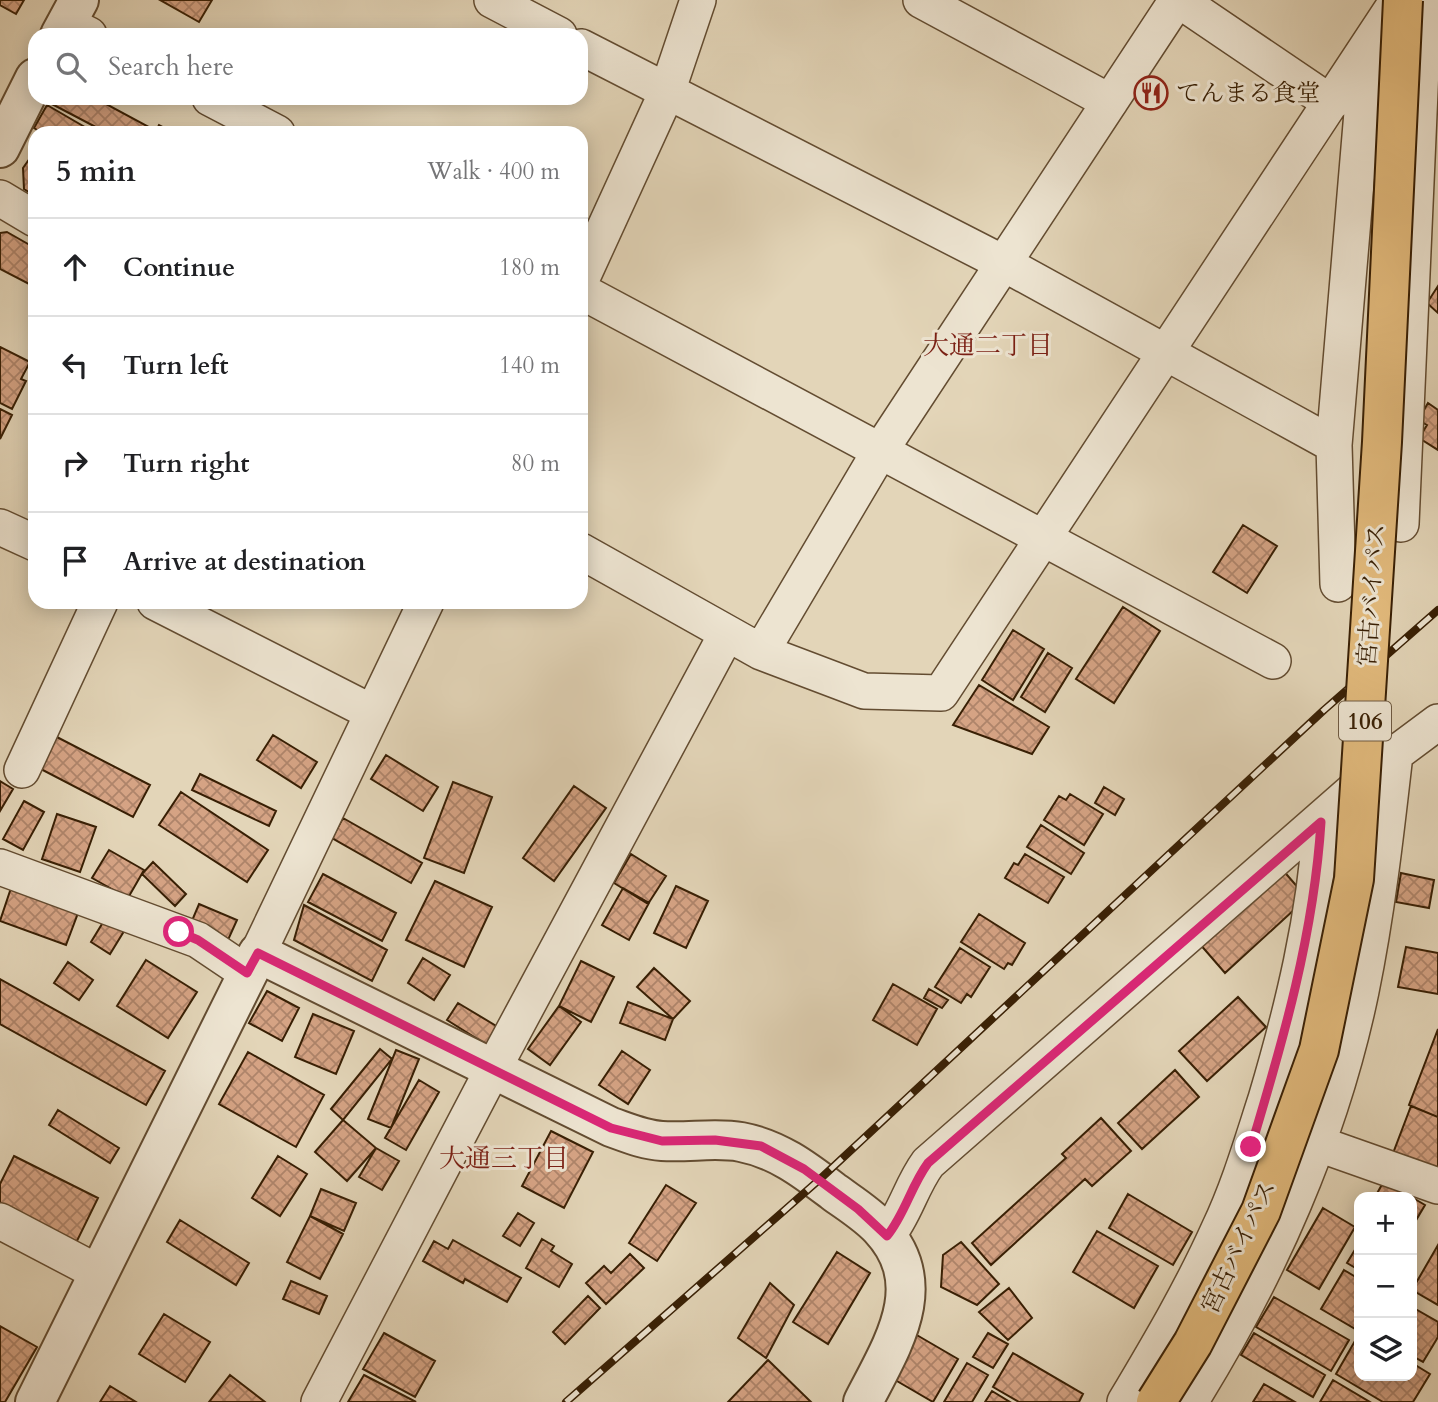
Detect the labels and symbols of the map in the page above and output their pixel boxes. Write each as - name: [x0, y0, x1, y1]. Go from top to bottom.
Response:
- restaurant icon: てんまる食堂: [1132, 74, 1170, 112]
- place label: てんまる食堂: [1176, 77, 1320, 110]
- district label: 大通二丁目: [923, 328, 1053, 363]
- street label: 宮古バイパス: [1351, 522, 1393, 668]
- road number: 106: [1339, 702, 1391, 740]
- route start: [163, 916, 194, 947]
- route end: [1235, 1131, 1266, 1162]
- district label: 大通三丁目: [439, 1141, 569, 1176]
- street label: 宮古バイパス: [1194, 1175, 1284, 1319]

